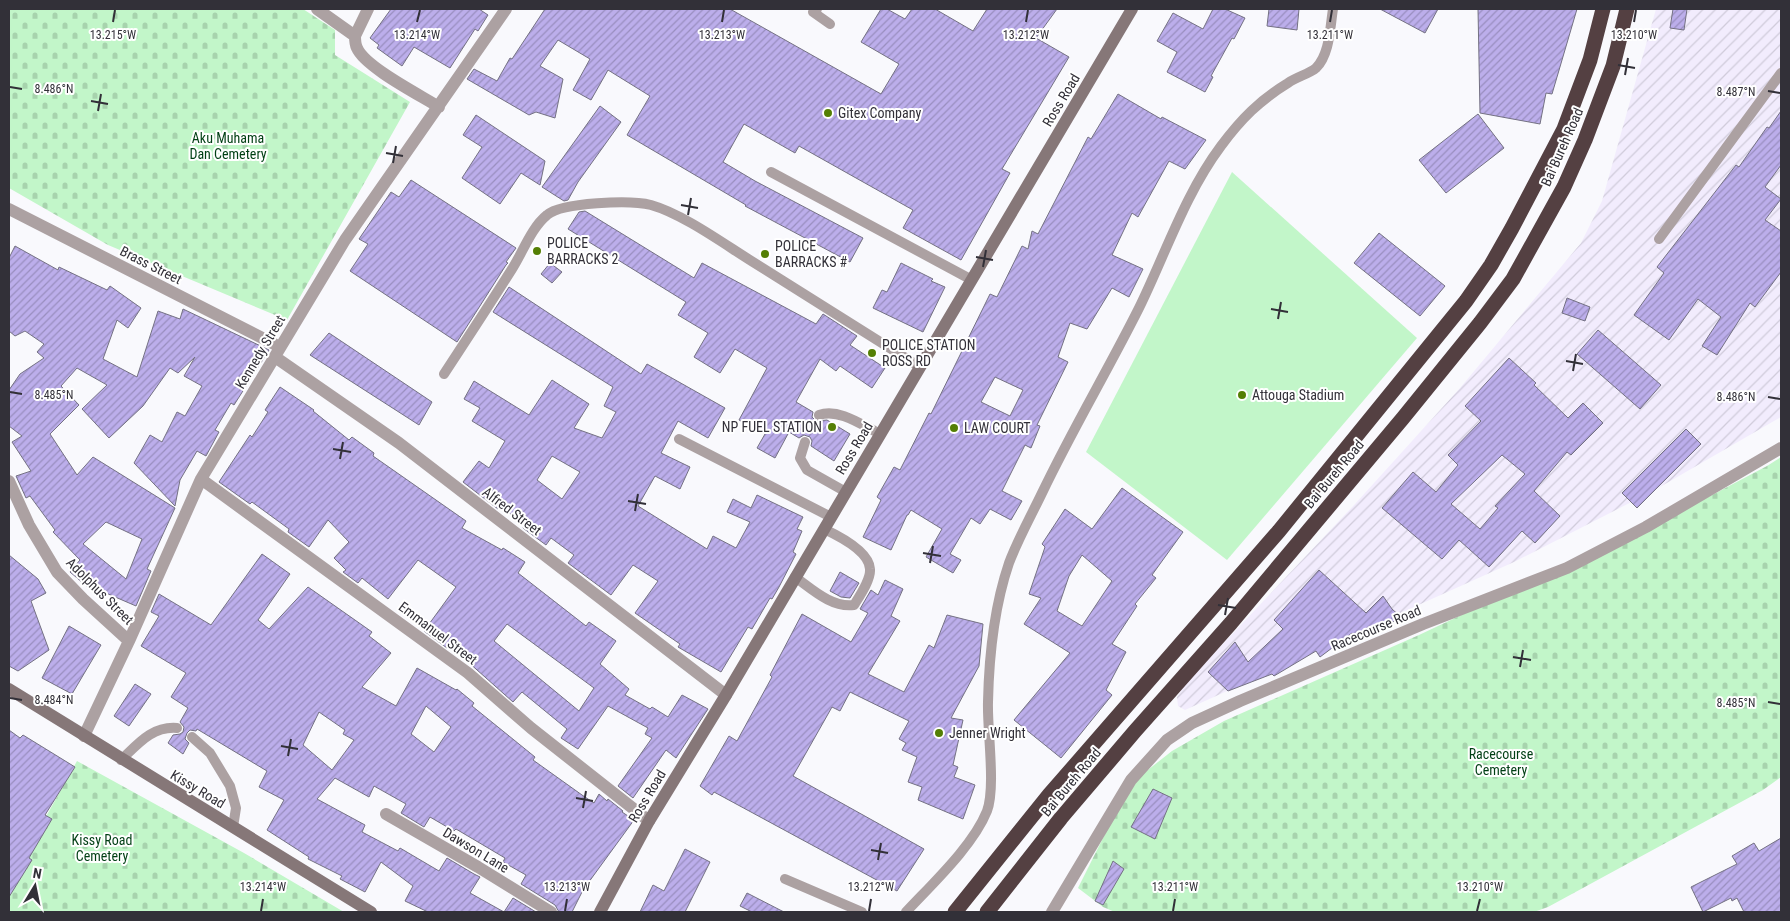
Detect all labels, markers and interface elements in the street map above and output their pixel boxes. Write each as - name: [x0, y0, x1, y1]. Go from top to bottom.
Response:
- text: 13.215°W: [90, 28, 136, 42]
- text: 13.214°W: [394, 28, 440, 42]
- text: 13.213°W: [699, 28, 745, 42]
- text: 13.212°W: [1003, 28, 1049, 42]
- text: 13.211°W: [1307, 28, 1353, 42]
- text: 13.210°W: [1611, 28, 1657, 42]
- street label: Ross Road: [1039, 71, 1083, 129]
- text: 8.486°N: [35, 82, 73, 96]
- text: 8.487°N: [1717, 85, 1755, 99]
- place label: Gitex Company: [838, 105, 921, 121]
- street label: Bai Bureh Road: [1538, 105, 1586, 189]
- marker: Gitex Company: [822, 107, 834, 119]
- park label: Aku Muhama Dan Cemetery: [189, 130, 267, 162]
- place label: POLICE BARRACKS 2: [547, 235, 619, 267]
- place label: POLICE BARRACKS #: [775, 238, 848, 270]
- street label: Brass Street: [117, 243, 185, 287]
- marker: POLICE BARRACKS 2: [531, 245, 543, 257]
- marker: POLICE BARRACKS #: [759, 248, 771, 260]
- street label: Kennedy Street: [232, 312, 288, 392]
- place label: POLICE STATION ROSS RD: [882, 337, 976, 369]
- marker: POLICE STATION ROSS RD: [866, 347, 878, 359]
- place label: Attouga Stadium: [1252, 387, 1344, 403]
- text: 8.485°N: [35, 388, 73, 402]
- marker: Attouga Stadium: [1236, 389, 1248, 401]
- text: 8.486°N: [1717, 390, 1755, 404]
- place label: NP FUEL STATION: [722, 419, 822, 435]
- street label: Ross Road: [832, 419, 876, 477]
- place label: LAW COURT: [964, 420, 1031, 436]
- marker: NP FUEL STATION: [826, 421, 838, 433]
- marker: LAW COURT: [948, 422, 960, 434]
- street label: Bai Bureh Road: [1301, 437, 1367, 511]
- street label: Alfred Street: [479, 484, 545, 538]
- street label: Adolphus Street: [63, 554, 137, 628]
- street label: Emmanuel Street: [396, 598, 480, 668]
- street label: Racecourse Road: [1329, 602, 1423, 654]
- text: 8.484°N: [35, 693, 73, 707]
- text: 8.485°N: [1717, 696, 1755, 710]
- place label: Jenner Wright: [949, 725, 1026, 741]
- marker: Jenner Wright: [933, 727, 945, 739]
- street label: Bai Bureh Road: [1038, 745, 1104, 819]
- park label: Racecourse Cemetery: [1469, 746, 1534, 778]
- street label: Kissy Road: [168, 766, 228, 812]
- street label: Ross Road: [625, 767, 669, 825]
- street label: Dawson Lane: [440, 824, 512, 876]
- park label: Kissy Road Cemetery: [72, 832, 132, 864]
- north arrow: [10, 861, 60, 911]
- text: N: [32, 865, 43, 882]
- text: 13.214°W: [240, 880, 286, 894]
- text: 13.213°W: [544, 880, 590, 894]
- text: 13.212°W: [848, 880, 894, 894]
- text: 13.211°W: [1152, 880, 1198, 894]
- text: 13.210°W: [1457, 880, 1503, 894]

